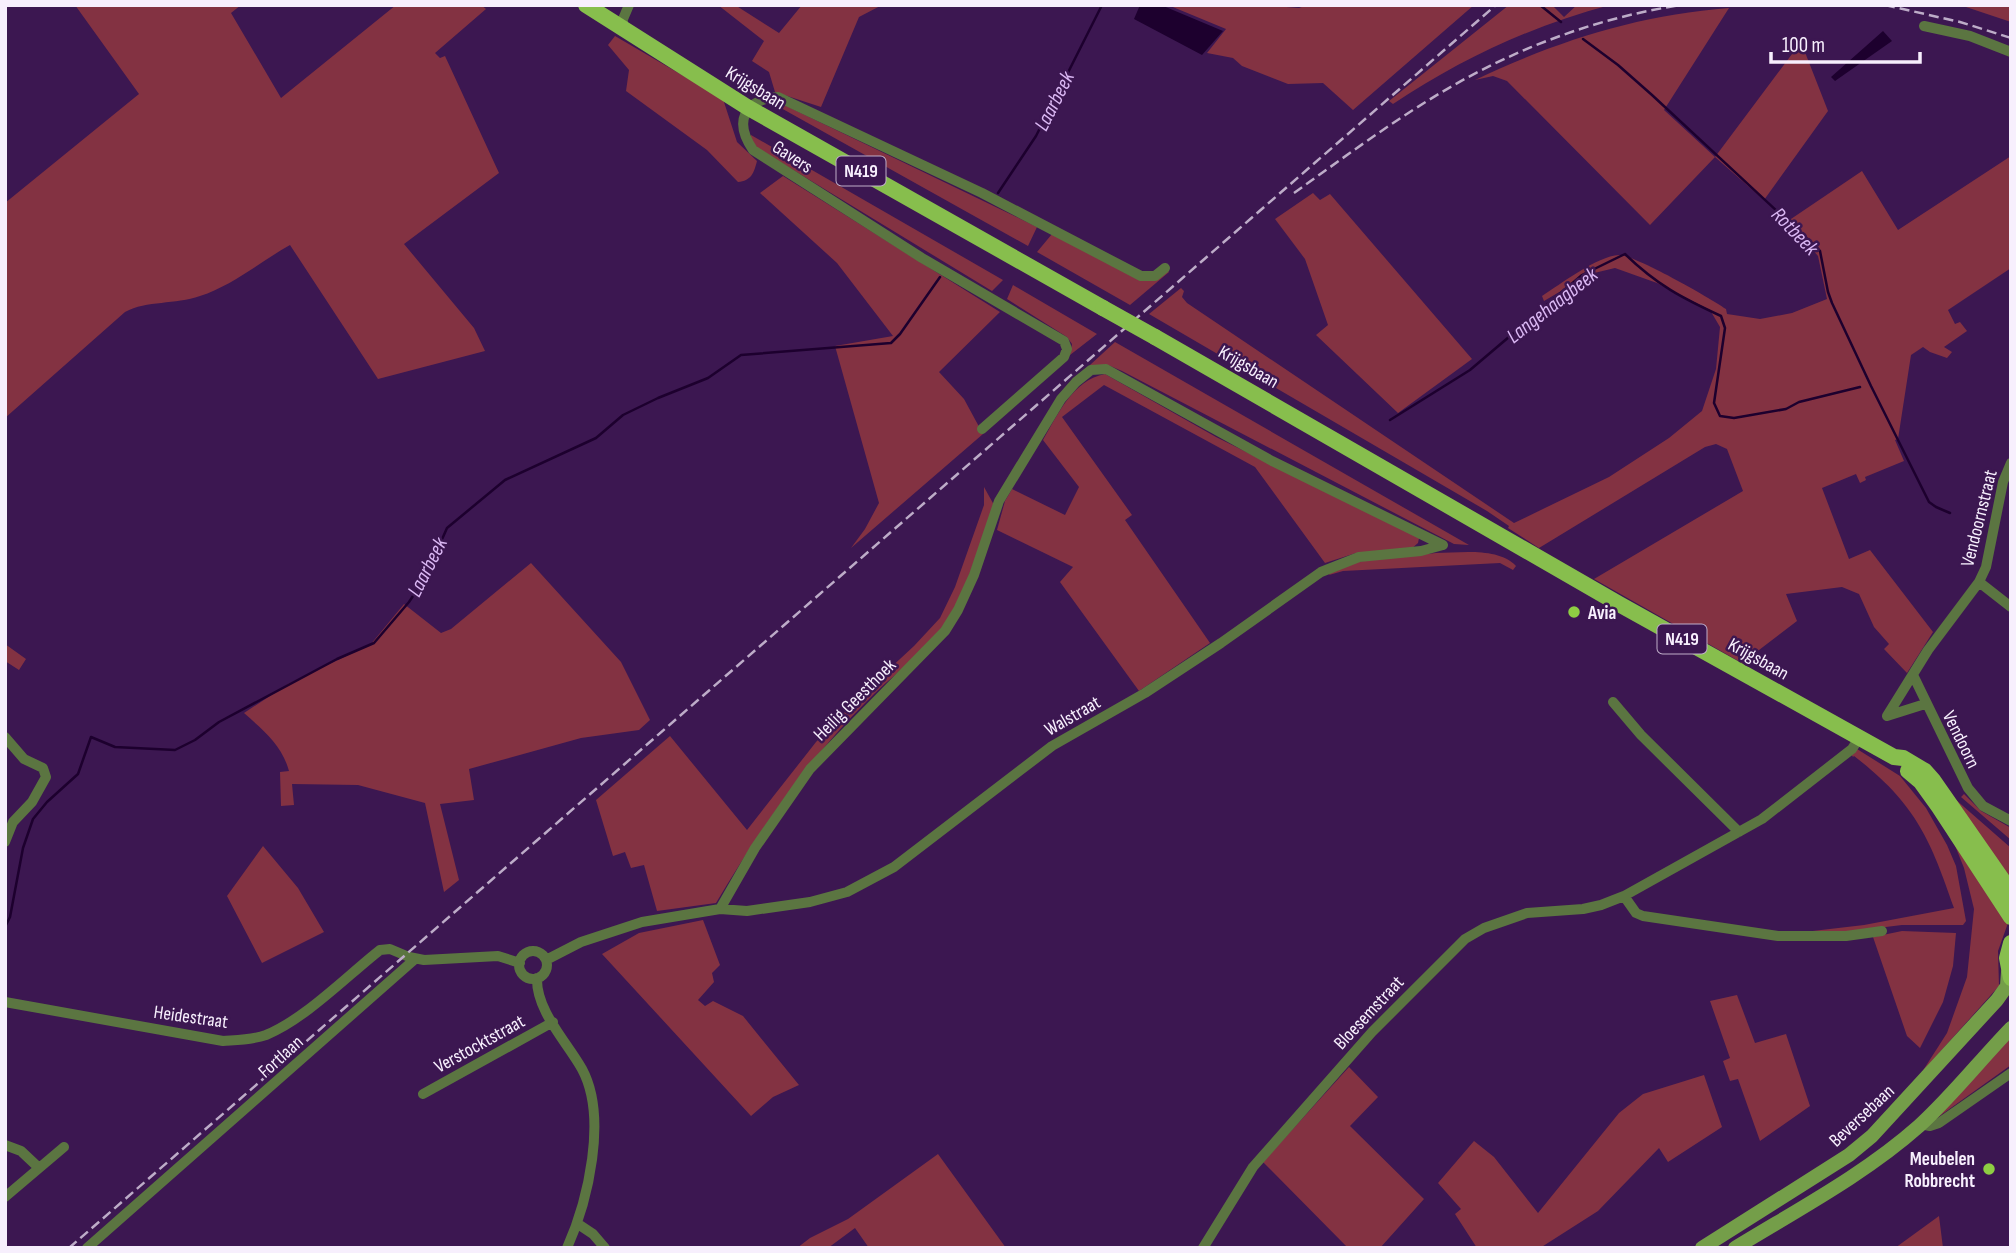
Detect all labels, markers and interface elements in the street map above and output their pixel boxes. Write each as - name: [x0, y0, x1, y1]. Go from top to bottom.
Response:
- scale bar: [1771, 21, 1920, 65]
- text: 100 m: [1782, 33, 1825, 58]
- street label: Krijgsbaan: [721, 61, 789, 115]
- water label: Laarbeek: [1029, 66, 1080, 135]
- street label: Gavers: [768, 136, 817, 179]
- road number: N419: [836, 156, 886, 186]
- water label: Rotbeek: [1766, 202, 1824, 261]
- water label: Langehaagbeek: [1502, 261, 1604, 349]
- street label: Krijgsbaan: [1214, 341, 1283, 394]
- street label: Vendoornstraat: [1956, 467, 2003, 569]
- water label: Laarbeek: [402, 532, 453, 601]
- place label: Avia: [1587, 602, 1616, 625]
- marker: Avia: [1566, 604, 1582, 620]
- road number: N419: [1658, 624, 1706, 654]
- street label: Krijgsbaan: [1724, 633, 1793, 685]
- street label: Heilig Geesthoek: [809, 653, 902, 746]
- street label: Walstraat: [1041, 691, 1105, 741]
- street label: Vendoorn: [1937, 707, 1984, 772]
- street label: Bloesemstraat: [1329, 971, 1409, 1055]
- street label: Heidestraat: [152, 1001, 230, 1034]
- street label: Verstocktstraat: [430, 1010, 529, 1079]
- street label: Fortlaan: [254, 1031, 308, 1083]
- street label: Beversebaan: [1825, 1080, 1900, 1152]
- place label: Meubelen Robbrecht: [1904, 1148, 1975, 1193]
- marker: Meubelen Robbrecht: [1981, 1161, 1997, 1177]

